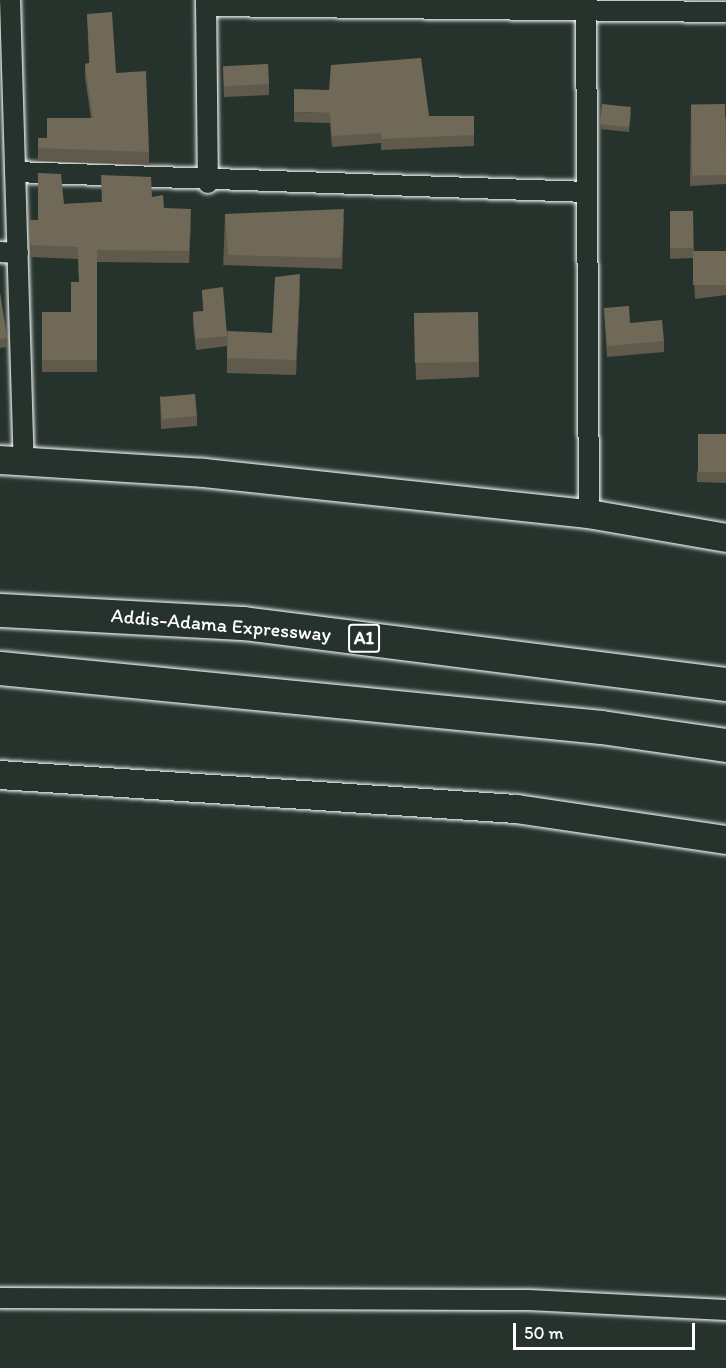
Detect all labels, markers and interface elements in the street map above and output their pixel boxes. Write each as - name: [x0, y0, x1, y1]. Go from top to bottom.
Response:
- street label: Addis-Adama Expressway: [110, 603, 332, 647]
- road number: A1: [348, 623, 380, 653]
- scale bar: [516, 1311, 698, 1349]
- text: 50 m: [524, 1322, 564, 1344]

